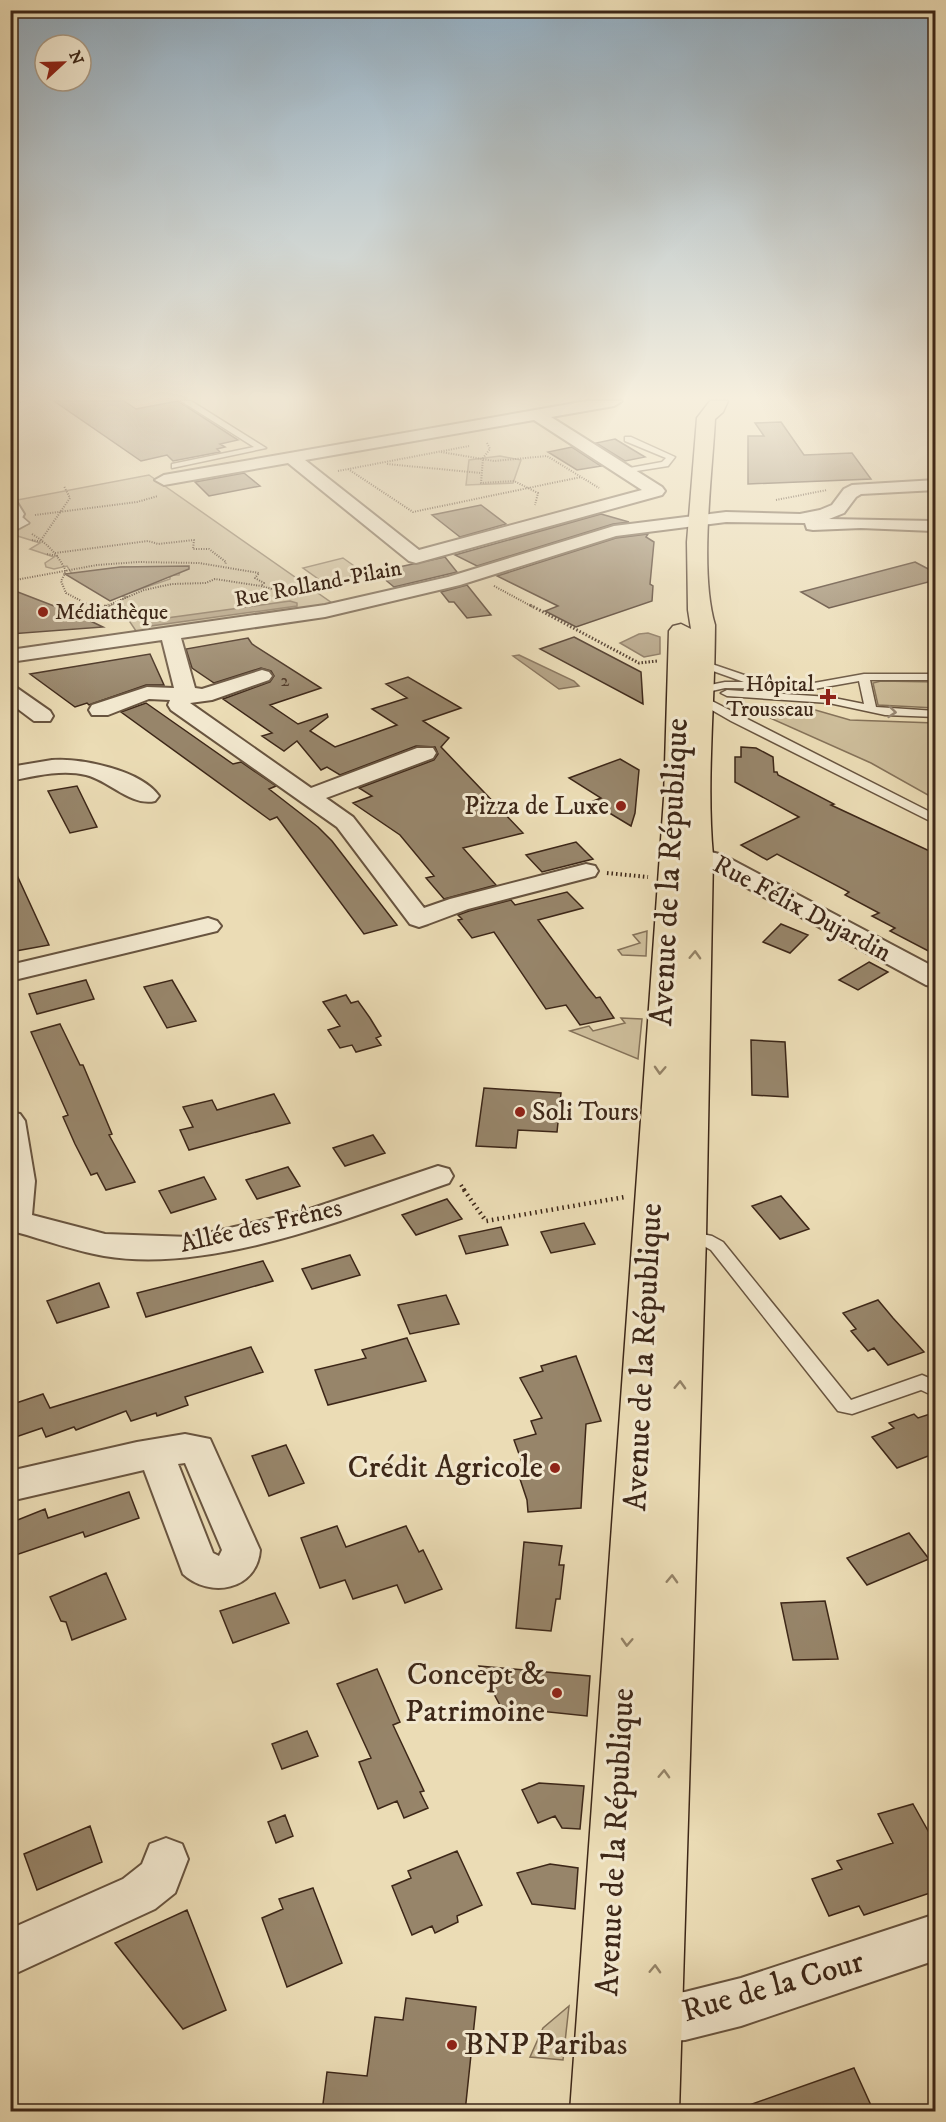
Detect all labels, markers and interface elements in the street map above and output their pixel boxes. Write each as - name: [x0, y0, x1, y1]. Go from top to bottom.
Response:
- north arrow: [33, 33, 93, 93]
- text: N: [64, 48, 88, 68]
- street label: Rue Rolland-Pilain: [232, 554, 404, 613]
- place label: Médiathèque: [55, 599, 168, 626]
- marker: Médiathèque: [36, 605, 50, 619]
- house number: 2: [281, 670, 290, 692]
- place label: Hôpital Trousseau: [726, 671, 814, 723]
- marker: Hôpital Trousseau: [819, 688, 837, 706]
- one-way arrow: [887, 705, 897, 718]
- street label: Avenue de la République: [642, 717, 698, 1027]
- place label: Pizza de Luxe: [464, 790, 609, 823]
- marker: Pizza de Luxe: [614, 799, 628, 813]
- street label: Rue Félix Dujardin: [707, 848, 897, 970]
- one-way arrow: [689, 950, 701, 959]
- one-way arrow: [654, 1066, 667, 1075]
- place label: Soli Tours: [532, 1096, 639, 1129]
- marker: Soli Tours: [513, 1105, 527, 1119]
- street label: Allée des Frênes: [177, 1191, 345, 1261]
- street label: Avenue de la République: [616, 1202, 672, 1512]
- one-way arrow: [674, 1380, 687, 1389]
- place label: Crédit Agricole: [347, 1448, 543, 1488]
- marker: Crédit Agricole: [548, 1461, 562, 1475]
- one-way arrow: [666, 1575, 678, 1584]
- one-way arrow: [621, 1638, 634, 1647]
- place label: Concept & Patrimoine: [405, 1655, 545, 1732]
- marker: Concept & Patrimoine: [550, 1686, 564, 1700]
- street label: Avenue de la République: [588, 1687, 644, 1997]
- one-way arrow: [657, 1770, 670, 1779]
- street label: Rue de la Cour: [678, 1942, 869, 2032]
- one-way arrow: [649, 1965, 662, 1974]
- place label: BNP Paribas: [464, 2025, 627, 2065]
- marker: BNP Paribas: [445, 2038, 459, 2052]

